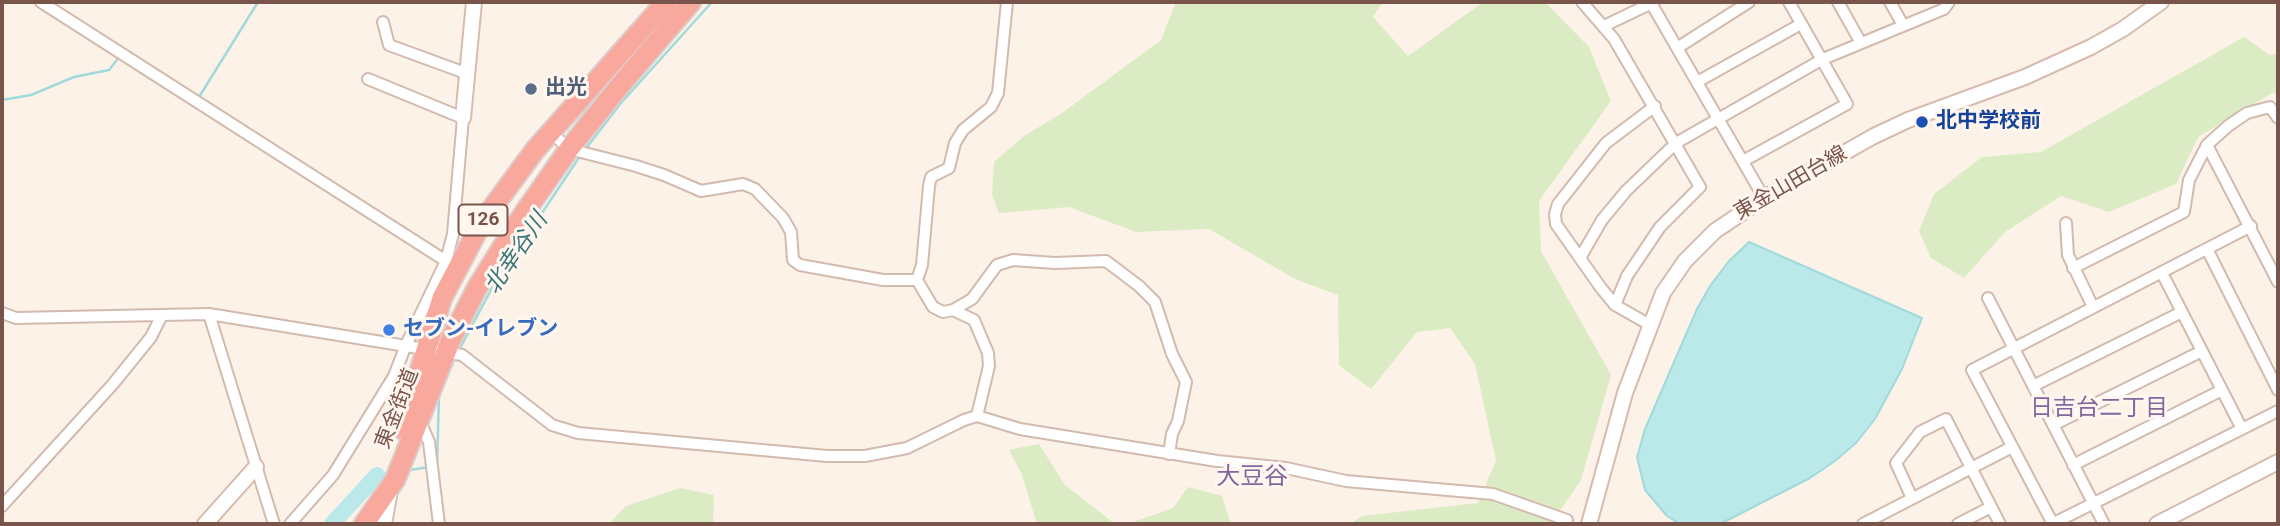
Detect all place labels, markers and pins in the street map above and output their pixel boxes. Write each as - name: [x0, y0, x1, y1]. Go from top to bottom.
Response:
- place label: 出光: [545, 76, 587, 102]
- marker: 出光: [523, 81, 539, 97]
- place label: 北中学校前: [1936, 109, 2041, 135]
- marker: 北中学校前: [1914, 114, 1930, 130]
- place label: セブン-イレブン: [403, 317, 558, 343]
- marker: セブン-イレブン: [381, 322, 397, 338]

